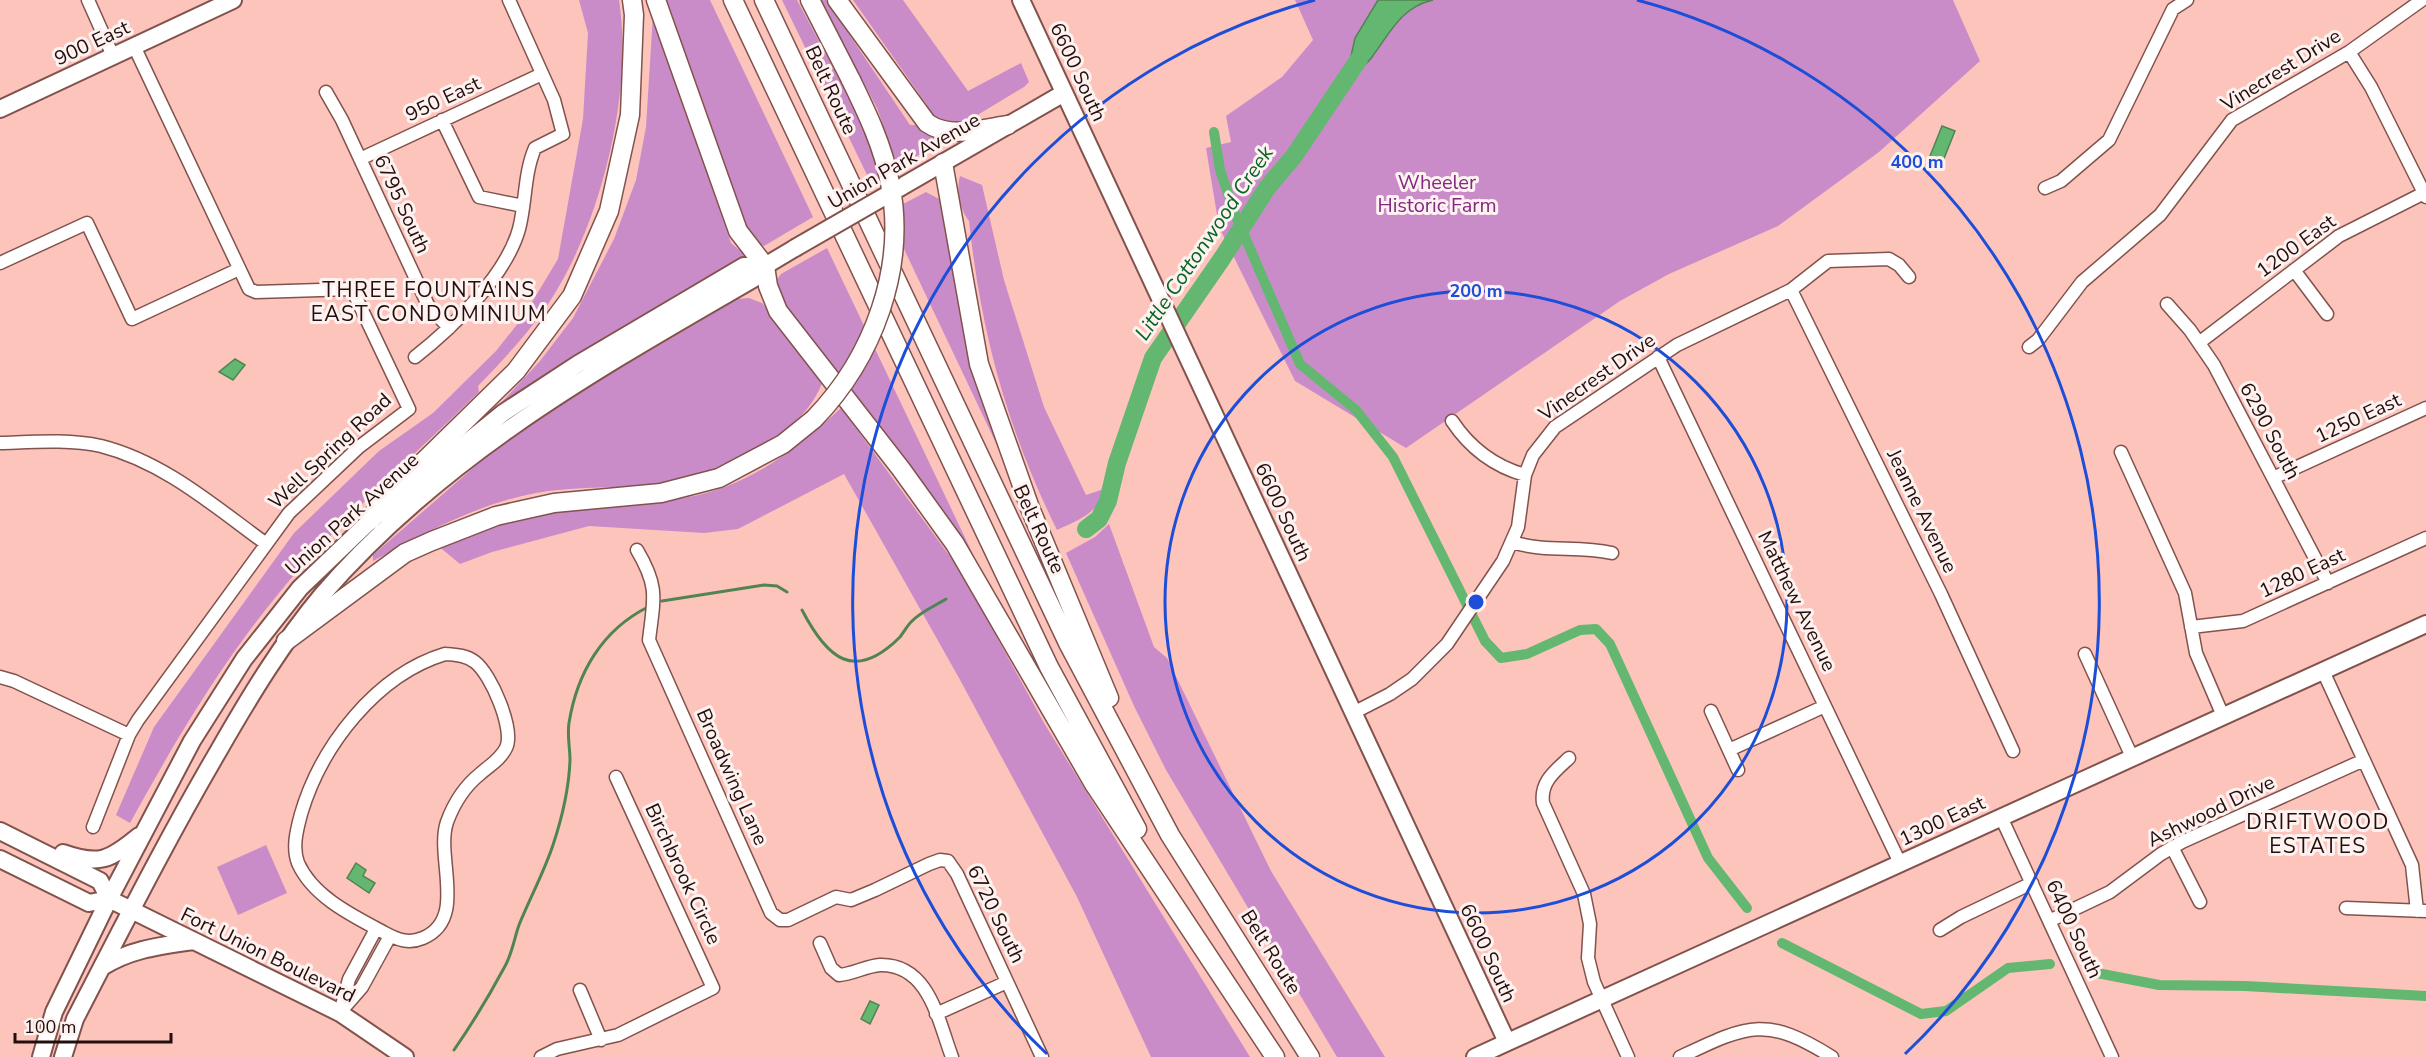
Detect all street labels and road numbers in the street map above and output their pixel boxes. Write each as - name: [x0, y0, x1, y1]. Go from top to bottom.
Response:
- street label: 900 East: [50, 13, 135, 72]
- street label: 6600 South: [1043, 18, 1113, 126]
- street label: Vinecrest Drive: [2215, 22, 2346, 118]
- street label: Belt Route: [799, 41, 863, 139]
- street label: 950 East: [401, 69, 486, 128]
- street label: Union Park Avenue: [823, 106, 985, 216]
- street label: 6795 South: [367, 150, 437, 258]
- street label: 1200 East: [2251, 208, 2342, 284]
- street label: Vinecrest Drive: [1533, 327, 1661, 428]
- street label: 6290 South: [2233, 378, 2307, 484]
- street label: 1250 East: [2311, 386, 2406, 450]
- street label: Well Spring Road: [263, 387, 397, 515]
- street label: Jeanne Avenue: [1880, 444, 1964, 577]
- street label: Union Park Avenue: [279, 447, 425, 581]
- street label: 6600 South: [1248, 458, 1318, 566]
- street label: Belt Route: [1007, 480, 1071, 578]
- street label: Matthew Avenue: [1751, 526, 1843, 676]
- street label: 1280 East: [2255, 541, 2350, 605]
- street label: Broadwing Lane: [690, 704, 774, 850]
- street label: Ashwood Drive: [2143, 769, 2279, 853]
- street label: 1300 East: [1895, 789, 1990, 853]
- street label: Birchbrook Circle: [638, 799, 728, 949]
- street label: 6720 South: [961, 860, 1031, 968]
- street label: 6400 South: [2039, 875, 2109, 983]
- street label: 6600 South: [1453, 899, 1523, 1007]
- street label: Fort Union Boulevard: [176, 901, 360, 1009]
- street label: Belt Route: [1234, 905, 1308, 999]

